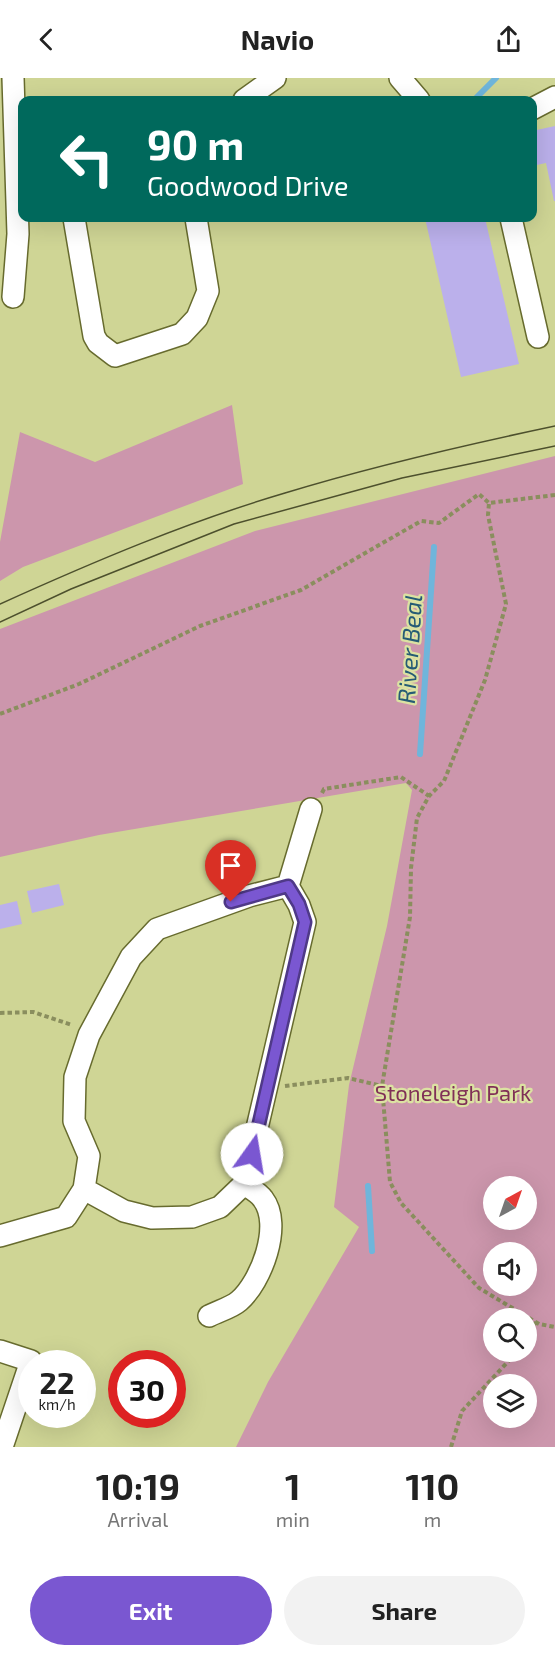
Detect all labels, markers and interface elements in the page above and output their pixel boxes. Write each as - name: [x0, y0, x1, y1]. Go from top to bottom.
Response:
- icon: back: [30, 23, 63, 56]
- text: Navio: [241, 23, 314, 55]
- icon: share: [492, 23, 525, 56]
- text: 90 m: [147, 118, 244, 168]
- icon: left: [48, 120, 126, 198]
- text: Goodwood Drive: [147, 169, 349, 201]
- water label: River Beal: [391, 593, 427, 705]
- pin: [205, 840, 256, 902]
- icon: arrive: [214, 849, 247, 882]
- park label: Stoneleigh Park: [375, 1079, 531, 1105]
- position arrow: [220, 1122, 284, 1186]
- north arrow: [483, 1176, 537, 1230]
- map controls: [483, 1176, 537, 1428]
- button: sound: [483, 1242, 537, 1296]
- button: search: [483, 1308, 537, 1362]
- speed limit sign: 30: [108, 1350, 186, 1428]
- text: 22: [40, 1364, 74, 1400]
- button: layers: [483, 1374, 537, 1428]
- text: km/h: [38, 1395, 76, 1413]
- text: 10:19: [96, 1464, 180, 1507]
- text: 1: [285, 1464, 301, 1507]
- text: 110: [405, 1464, 459, 1507]
- text: Arrival: [107, 1507, 168, 1531]
- text: min: [276, 1507, 310, 1531]
- text: m: [424, 1507, 441, 1531]
- button: Exit: [30, 1576, 272, 1645]
- button: Share: [284, 1576, 525, 1645]

